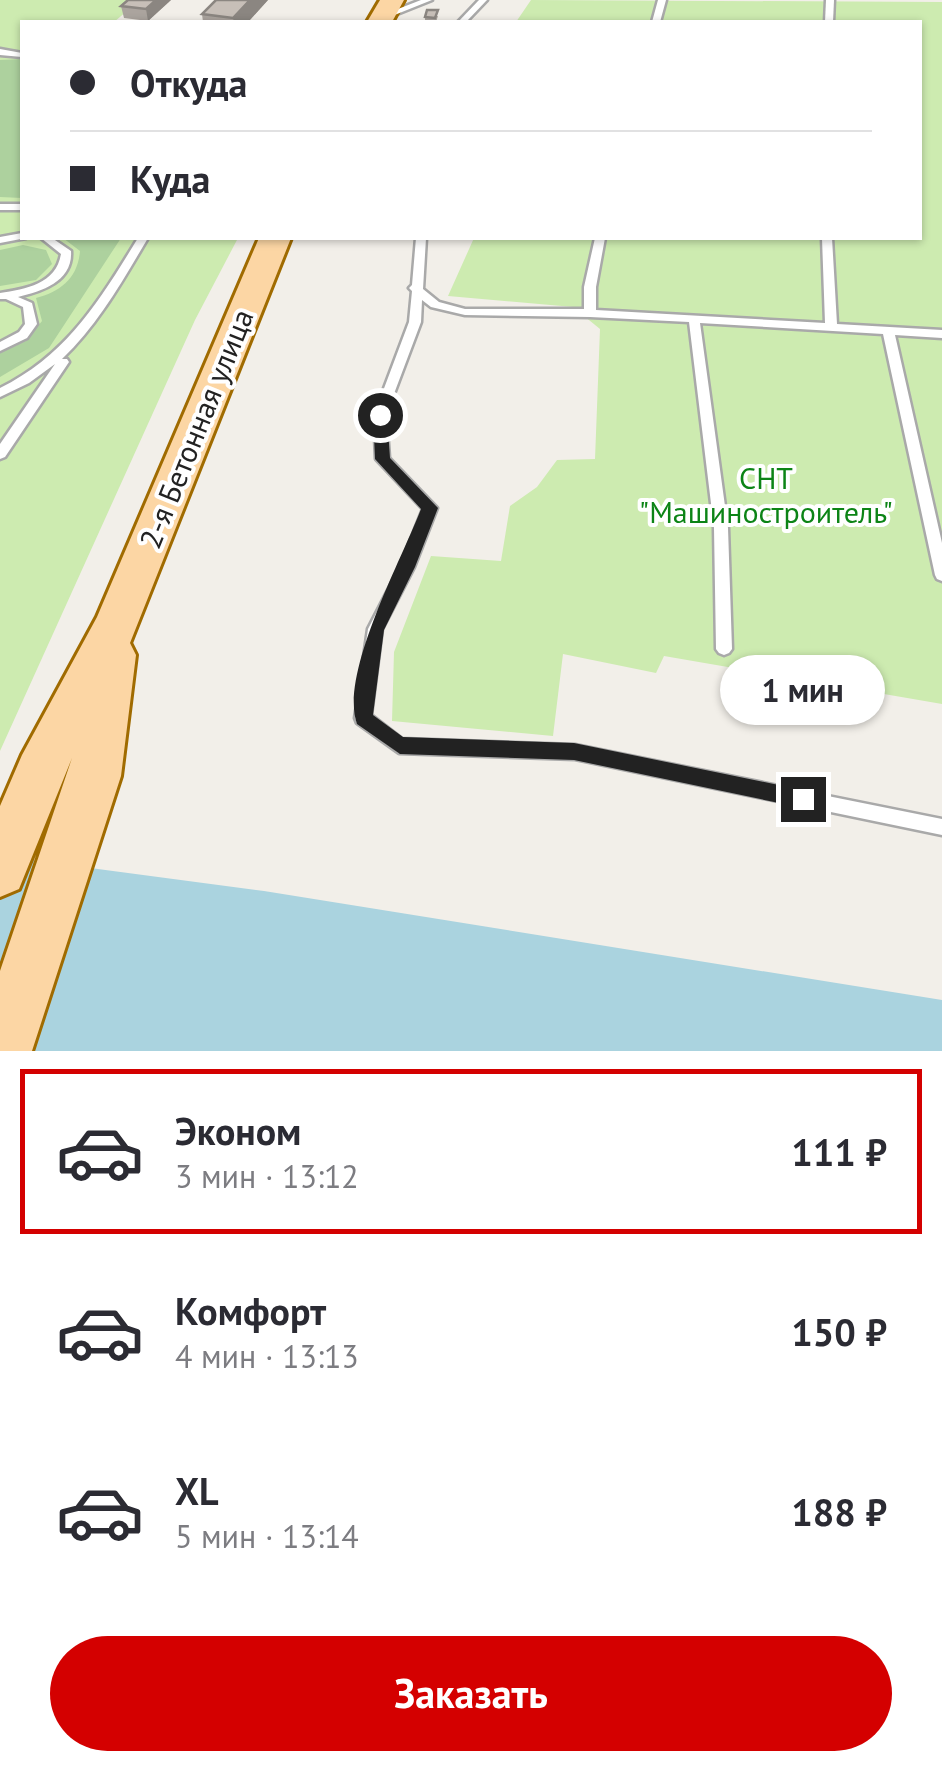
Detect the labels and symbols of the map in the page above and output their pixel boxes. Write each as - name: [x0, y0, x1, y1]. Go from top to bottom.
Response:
- street label: 2-я Бетонная улица: [130, 303, 261, 554]
- route start: [358, 393, 403, 438]
- park label: СНТ "Машиностроитель": [639, 458, 893, 531]
- callout: 1 мин: [720, 654, 886, 724]
- route end: [781, 777, 826, 822]

